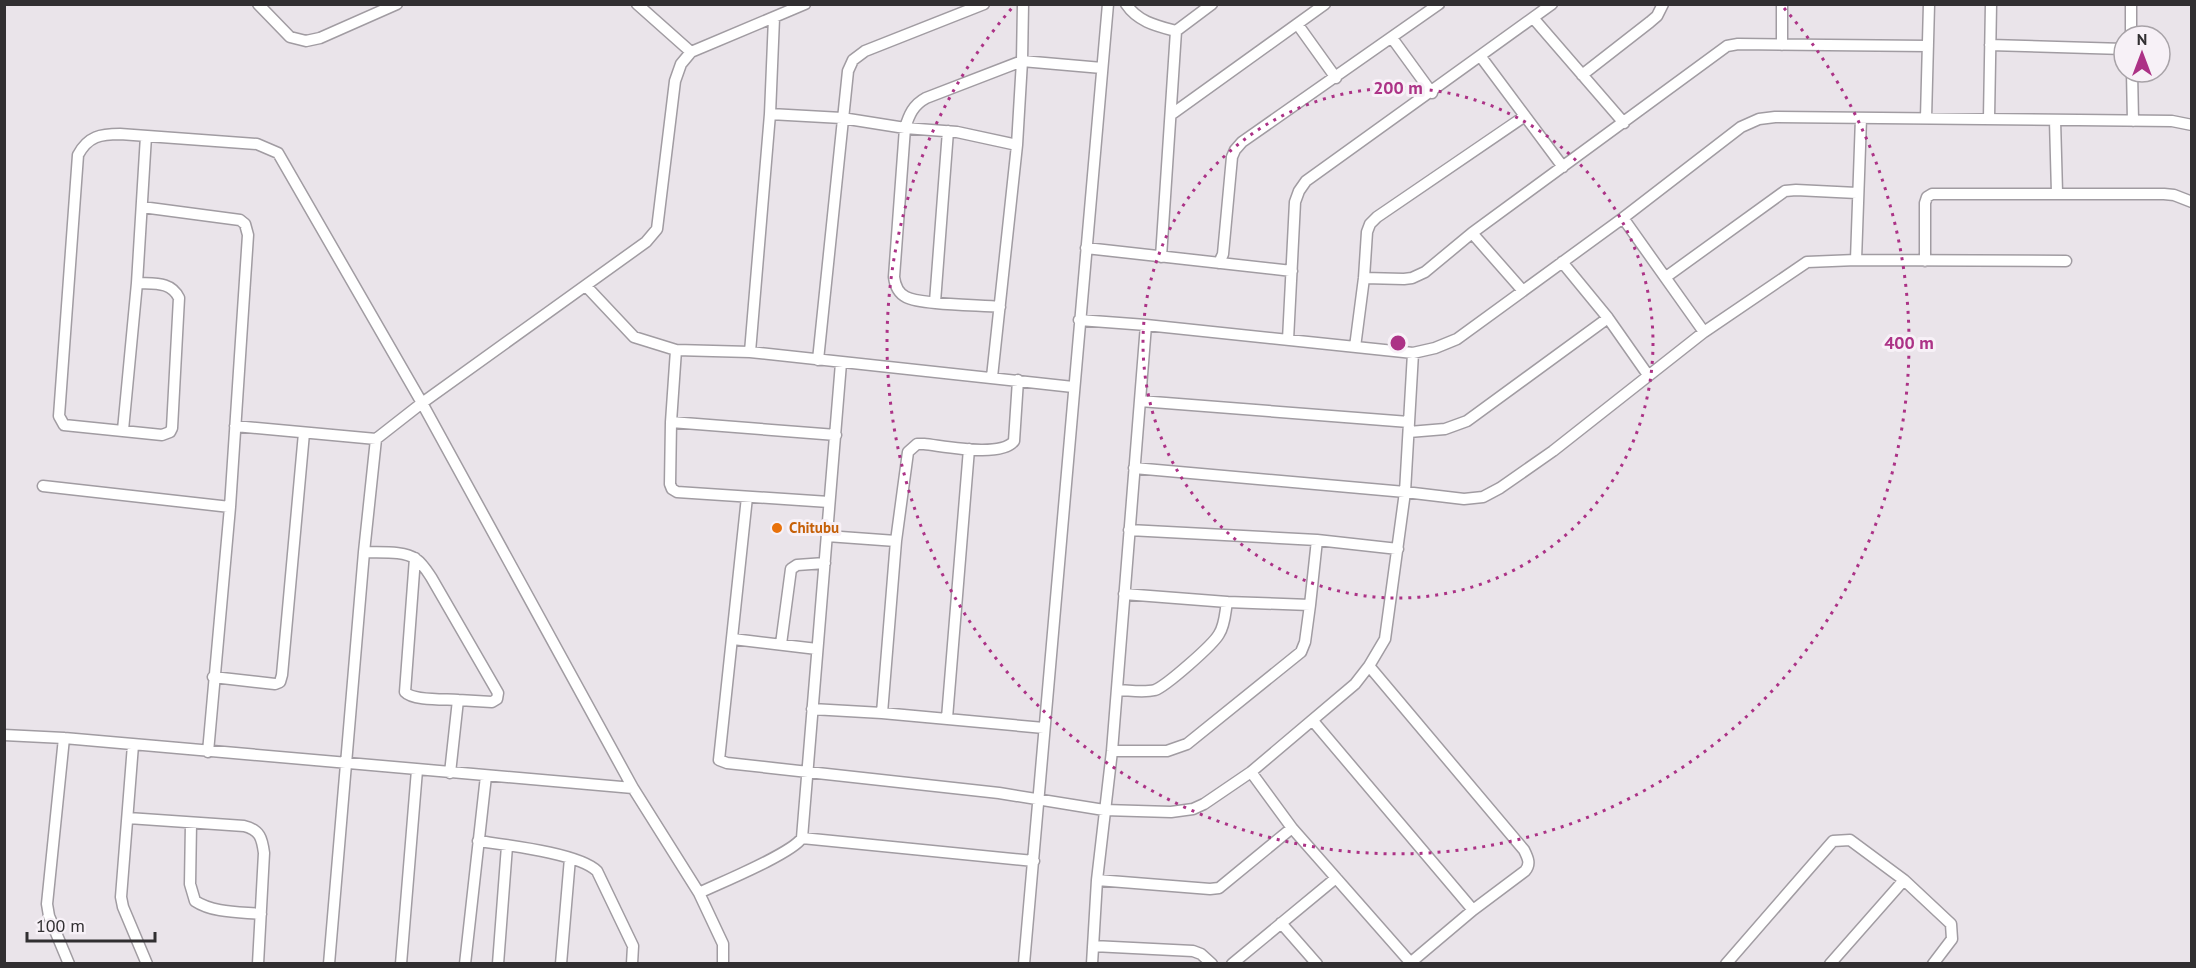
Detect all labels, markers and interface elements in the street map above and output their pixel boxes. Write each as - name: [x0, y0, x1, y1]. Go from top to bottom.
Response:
- north arrow: [2112, 24, 2172, 84]
- text: N: [2137, 29, 2147, 49]
- text: 200 m: [1373, 76, 1423, 99]
- text: 400 m: [1884, 331, 1934, 354]
- centre of rings: [1388, 333, 1408, 353]
- place label: Chitubu: [789, 518, 839, 537]
- marker: Chitubu: [770, 521, 784, 535]
- scale bar: [27, 905, 154, 943]
- text: 100 m: [36, 914, 85, 937]

